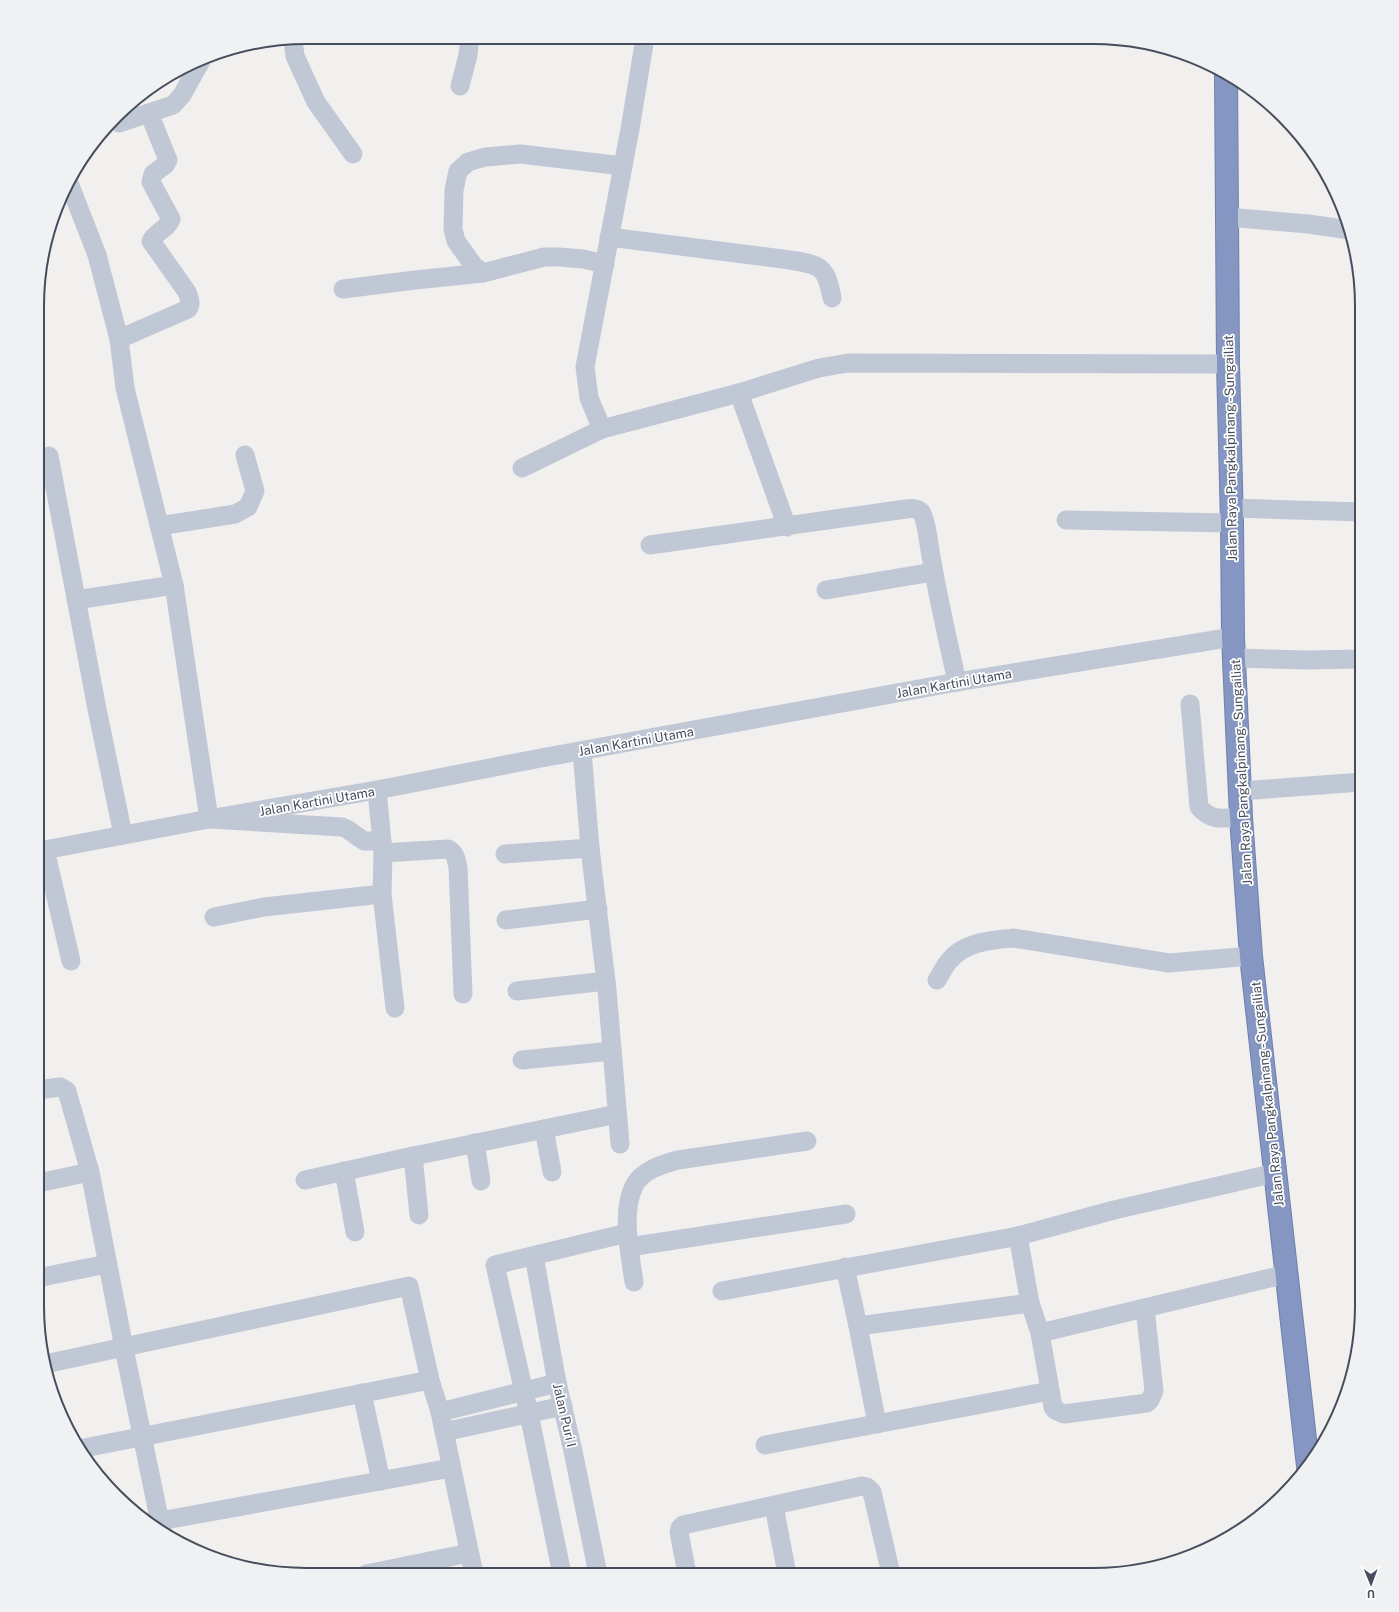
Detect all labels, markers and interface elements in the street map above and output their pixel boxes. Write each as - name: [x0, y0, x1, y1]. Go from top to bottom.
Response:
- street label: Jalan Raya Pangkalpinang - Sungailiat: [1221, 335, 1240, 561]
- street label: Jalan Raya Pangkalpinang - Sungailiat: [1228, 659, 1255, 885]
- street label: Jalan Kartini Utama: [895, 666, 1013, 701]
- street label: Jalan Kartini Utama: [577, 724, 695, 759]
- street label: Jalan Kartini Utama: [258, 784, 376, 819]
- street label: Jalan Raya Pangkalpinang - Sungailiat: [1248, 981, 1287, 1207]
- street label: Jalan Puri I: [550, 1382, 579, 1448]
- north arrow: [1351, 1564, 1391, 1604]
- text: U: [1367, 1588, 1375, 1600]

